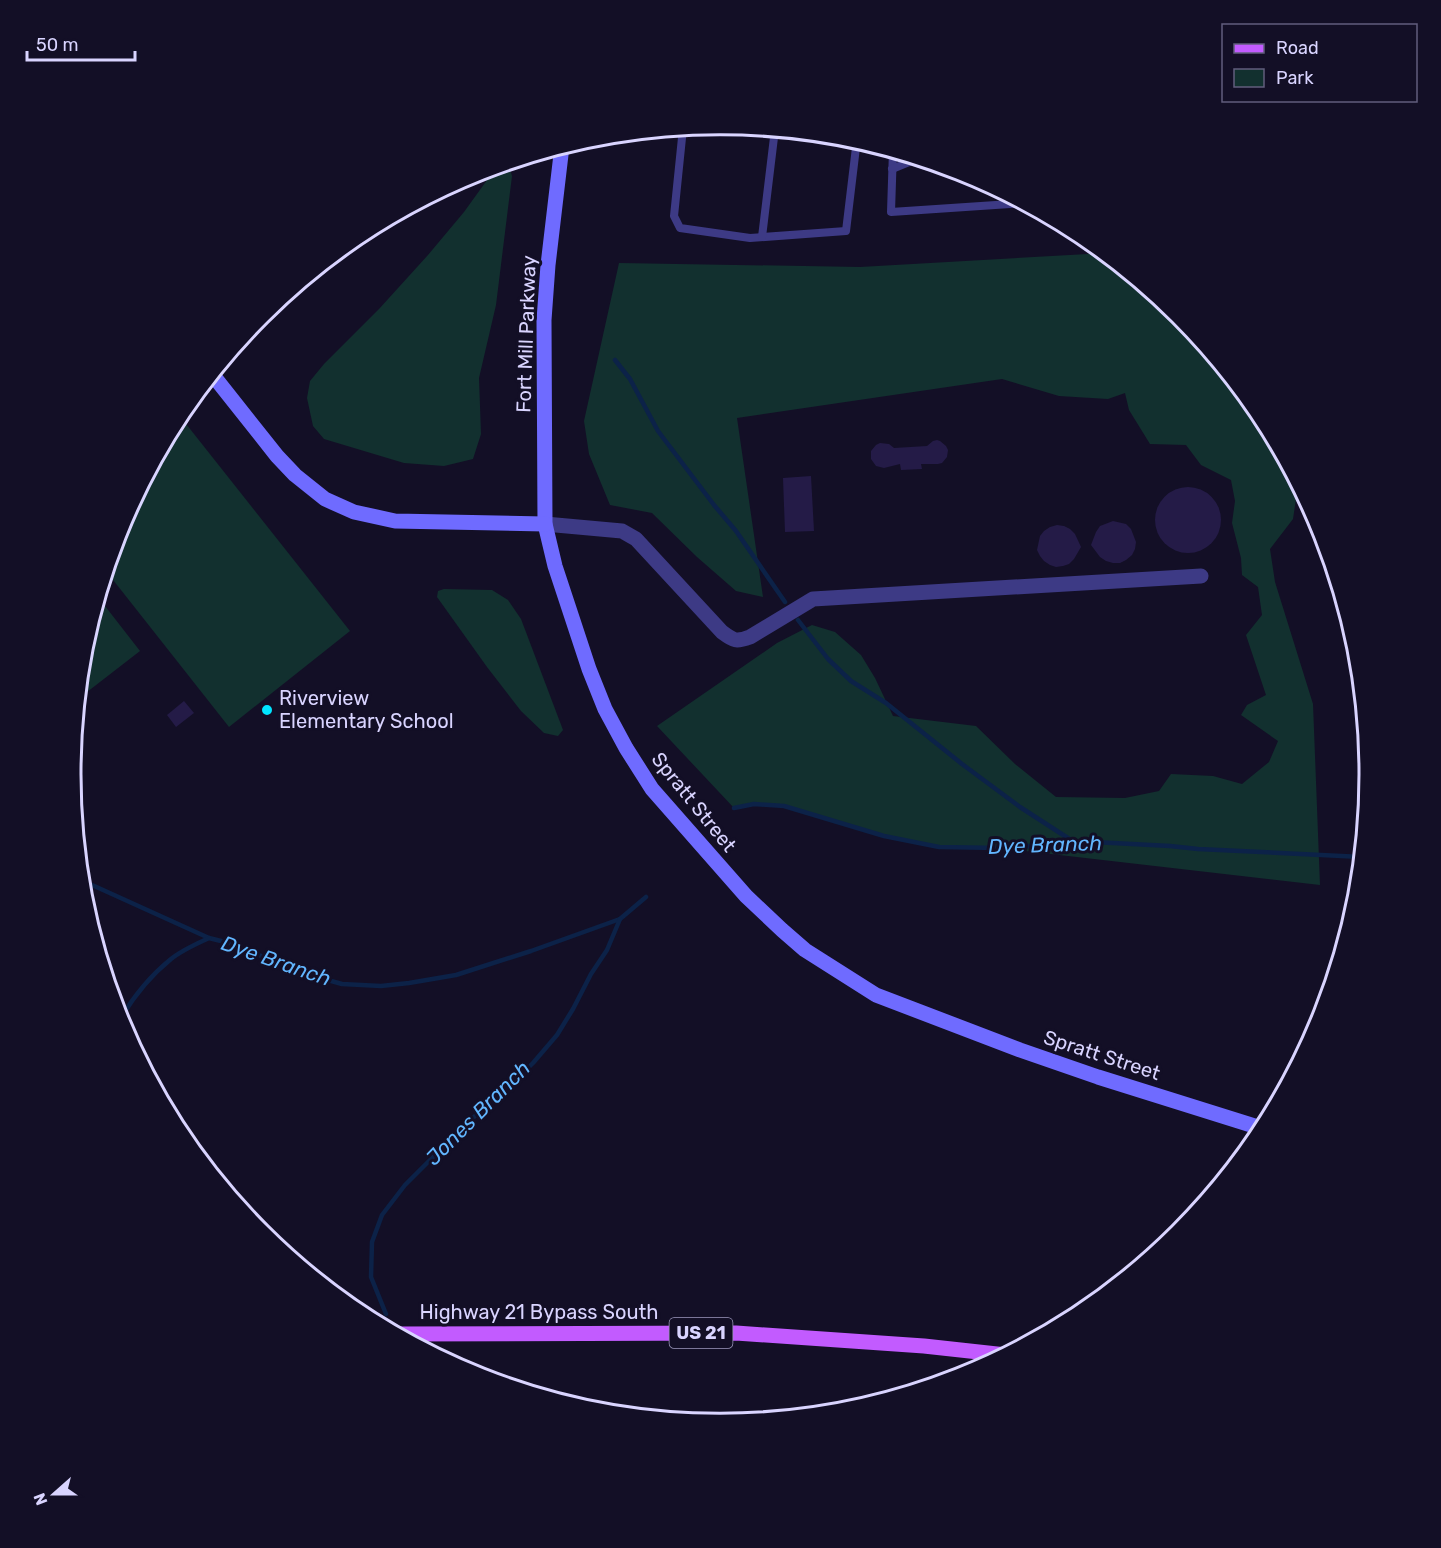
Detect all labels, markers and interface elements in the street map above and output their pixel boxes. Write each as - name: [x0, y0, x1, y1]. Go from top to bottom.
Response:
- scale bar: [27, 24, 135, 62]
- legend: [1222, 24, 1417, 102]
- text: 50 m: [36, 34, 79, 56]
- text: Road: [1276, 37, 1319, 59]
- text: Park: [1276, 67, 1314, 89]
- street label: Fort Mill Parkway: [511, 255, 541, 413]
- place label: Riverview Elementary School: [279, 686, 454, 733]
- marker: Riverview Elementary School: [260, 703, 274, 717]
- street label: Spratt Street: [647, 747, 742, 857]
- water label: Dye Branch: [987, 830, 1103, 859]
- water label: Dye Branch: [218, 930, 334, 991]
- street label: Spratt Street: [1041, 1025, 1163, 1085]
- water label: Jones Branch: [420, 1055, 535, 1170]
- street label: Highway 21 Bypass South: [420, 1300, 658, 1324]
- road number: US 21: [670, 1318, 732, 1348]
- north arrow: [24, 1464, 84, 1524]
- text: N: [30, 1490, 51, 1508]

